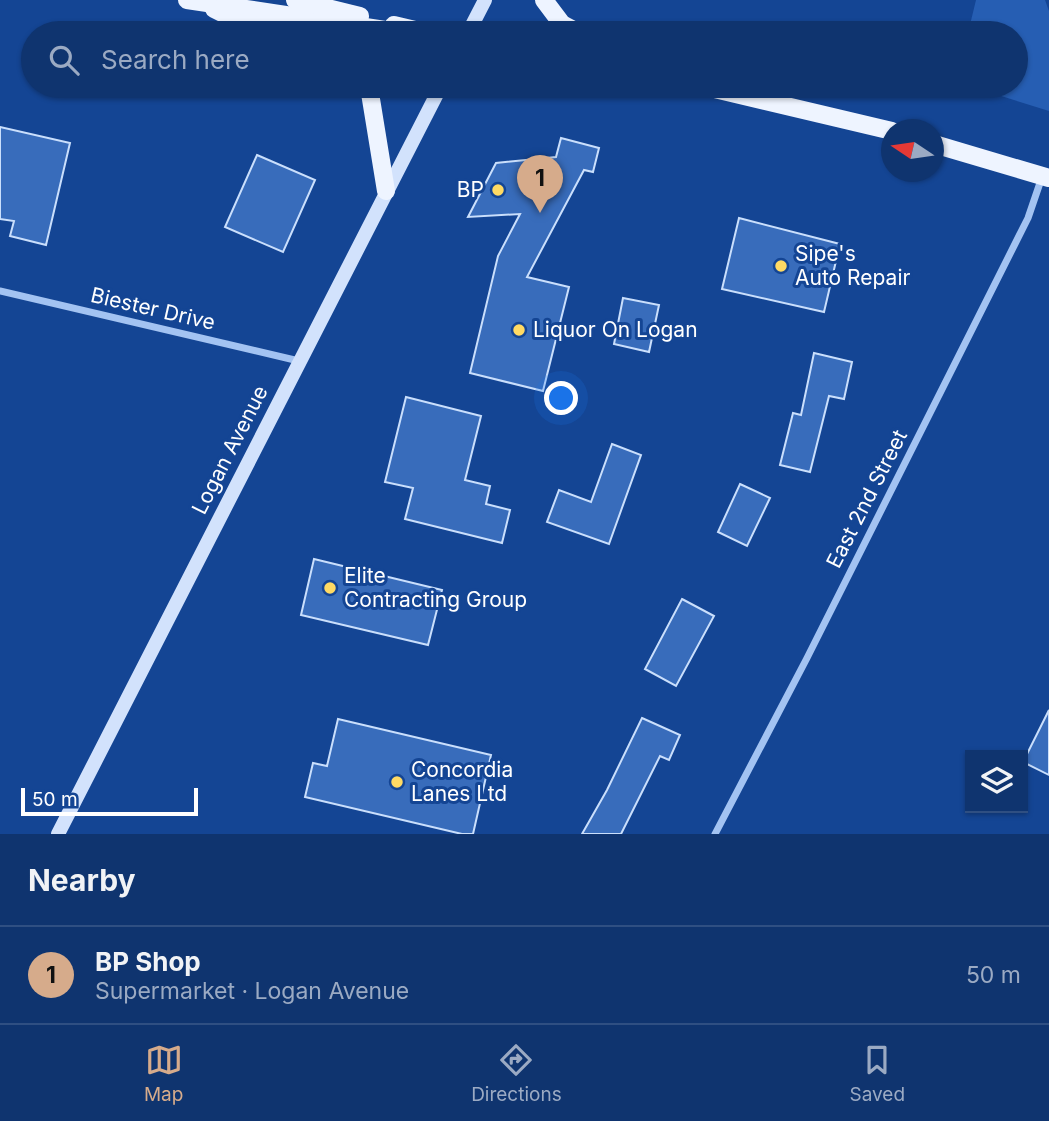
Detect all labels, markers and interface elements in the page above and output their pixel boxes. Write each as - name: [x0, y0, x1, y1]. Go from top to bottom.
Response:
- search box: [21, 21, 1028, 98]
- icon: search: [45, 41, 83, 79]
- text: Search here: [101, 44, 250, 75]
- north arrow: [881, 119, 944, 182]
- pin: 1: [517, 155, 563, 213]
- place label: BP: [457, 177, 484, 202]
- marker: BP: [490, 182, 506, 198]
- place label: Sipe's Auto Repair: [795, 241, 910, 290]
- marker: Sipe's Auto Repair: [773, 258, 789, 274]
- street label: Biester Drive: [88, 282, 218, 335]
- place label: Liquor On Logan: [533, 317, 698, 342]
- marker: Liquor On Logan: [511, 322, 527, 338]
- street label: Logan Avenue: [186, 381, 273, 518]
- your location: [544, 381, 578, 415]
- street label: East 2nd Street: [821, 425, 912, 572]
- place label: Elite Contracting Group: [344, 563, 527, 612]
- marker: Elite Contracting Group: [322, 580, 338, 596]
- map controls: [965, 750, 1028, 813]
- button: layers: [965, 750, 1028, 813]
- place label: Concordia Lanes Ltd: [411, 757, 513, 806]
- marker: Concordia Lanes Ltd: [389, 774, 405, 790]
- scale bar: [21, 785, 198, 817]
- text: 50 m: [32, 788, 78, 811]
- text: Nearby: [28, 862, 136, 898]
- text: BP Shop: [95, 946, 201, 977]
- text: 1: [46, 961, 56, 989]
- text: 50 m: [966, 961, 1021, 989]
- text: Supermarket · Logan Avenue: [95, 977, 409, 1005]
- tab: Map: [144, 1041, 183, 1106]
- tab: Directions: [471, 1041, 562, 1106]
- tab: Saved: [849, 1041, 905, 1106]

